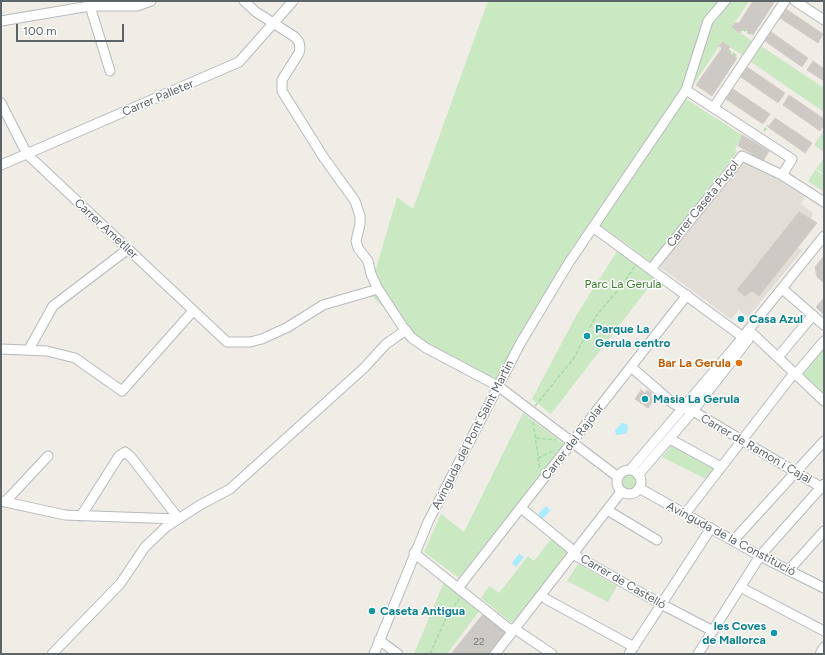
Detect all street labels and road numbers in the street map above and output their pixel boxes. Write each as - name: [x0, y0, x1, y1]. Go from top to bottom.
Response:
- street label: Carrer Palleter: [120, 76, 196, 120]
- street label: Carrer Caseta Puçol: [664, 158, 742, 250]
- street label: Carrer Ametller: [71, 196, 141, 262]
- street label: Avinguda del Pont Saint Martin: [429, 358, 517, 512]
- street label: Carrer del Rajolar: [539, 401, 607, 483]
- street label: Carrer de Ramon i Cajal: [698, 411, 814, 487]
- street label: Avinguda de la Constitució: [664, 499, 798, 579]
- street label: Carrer de Castelló: [578, 552, 668, 612]

